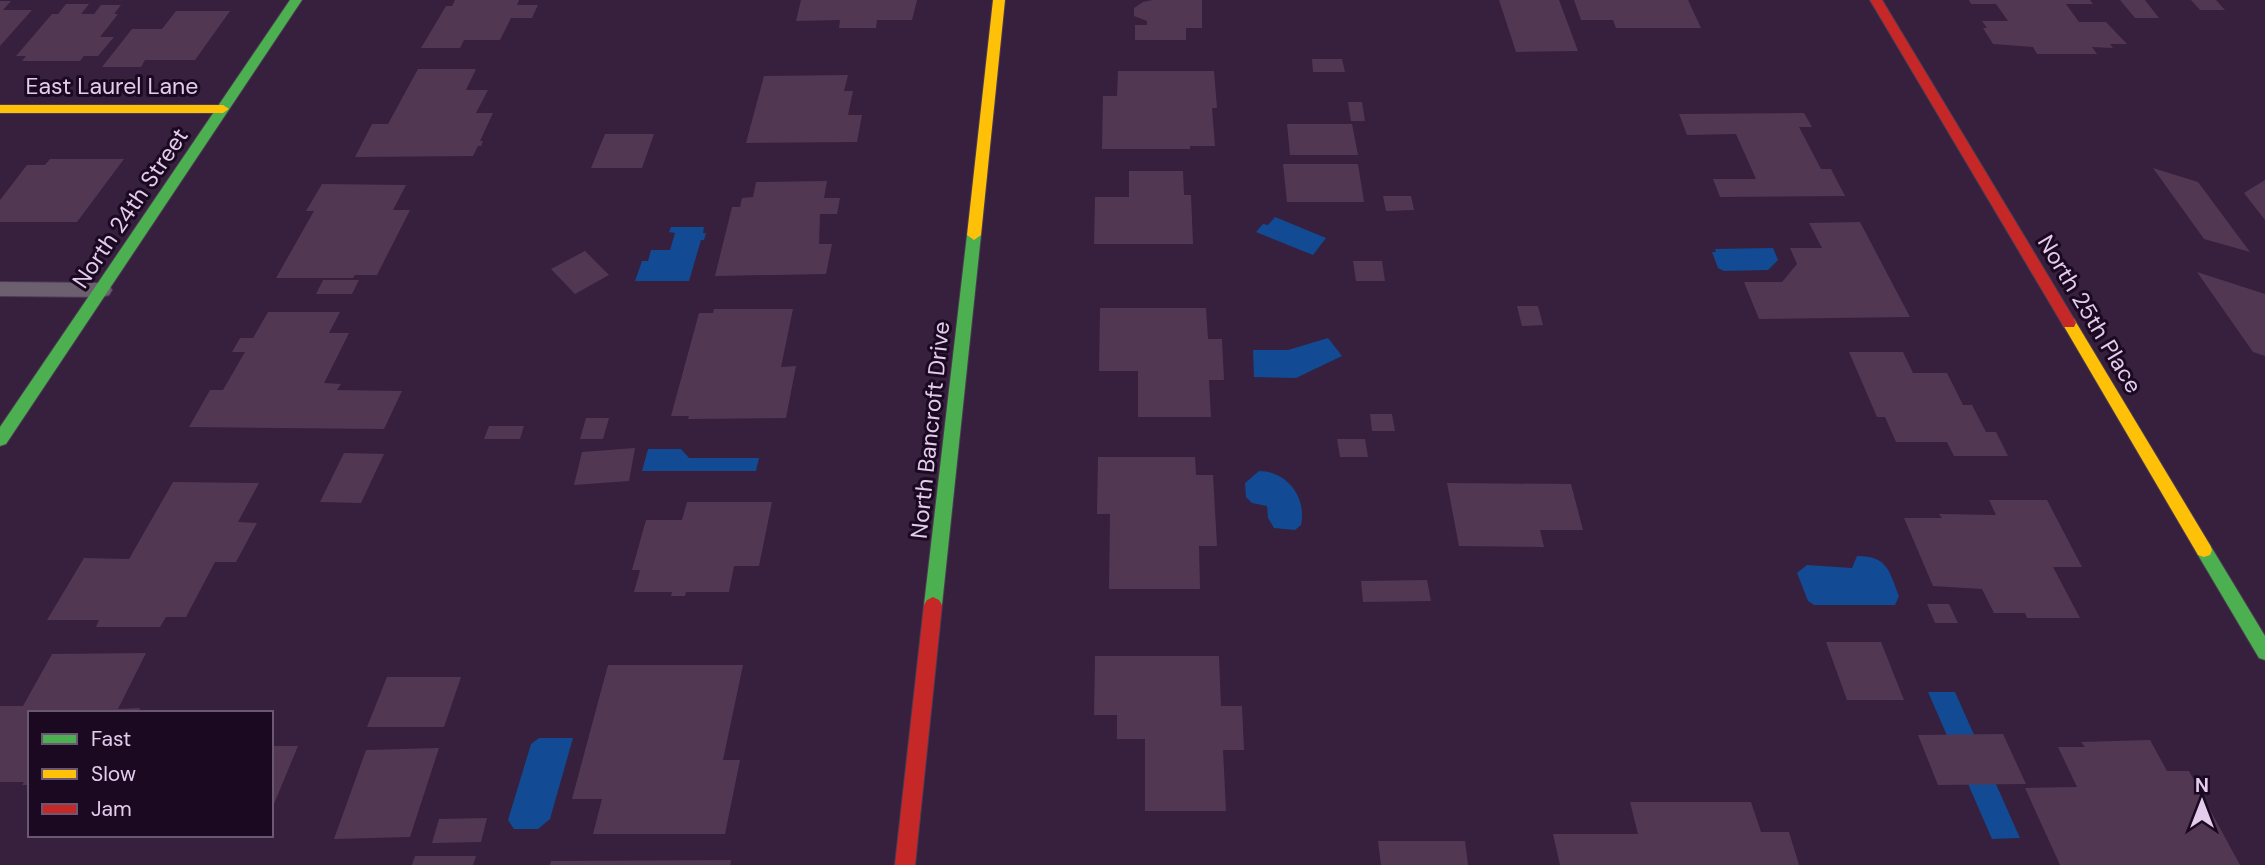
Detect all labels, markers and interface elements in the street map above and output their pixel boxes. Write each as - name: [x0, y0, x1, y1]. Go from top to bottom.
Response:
- street label: East Laurel Lane: [26, 71, 198, 101]
- street label: North 24th Street: [65, 122, 195, 294]
- street label: North 25th Place: [2031, 229, 2149, 399]
- street label: North Bancroft Drive: [904, 320, 956, 540]
- legend: [28, 711, 273, 837]
- text: Fast: [91, 725, 131, 753]
- text: Slow: [91, 760, 136, 788]
- north arrow: [2167, 767, 2237, 837]
- text: N: [2195, 773, 2209, 798]
- text: Jam: [91, 795, 132, 823]

